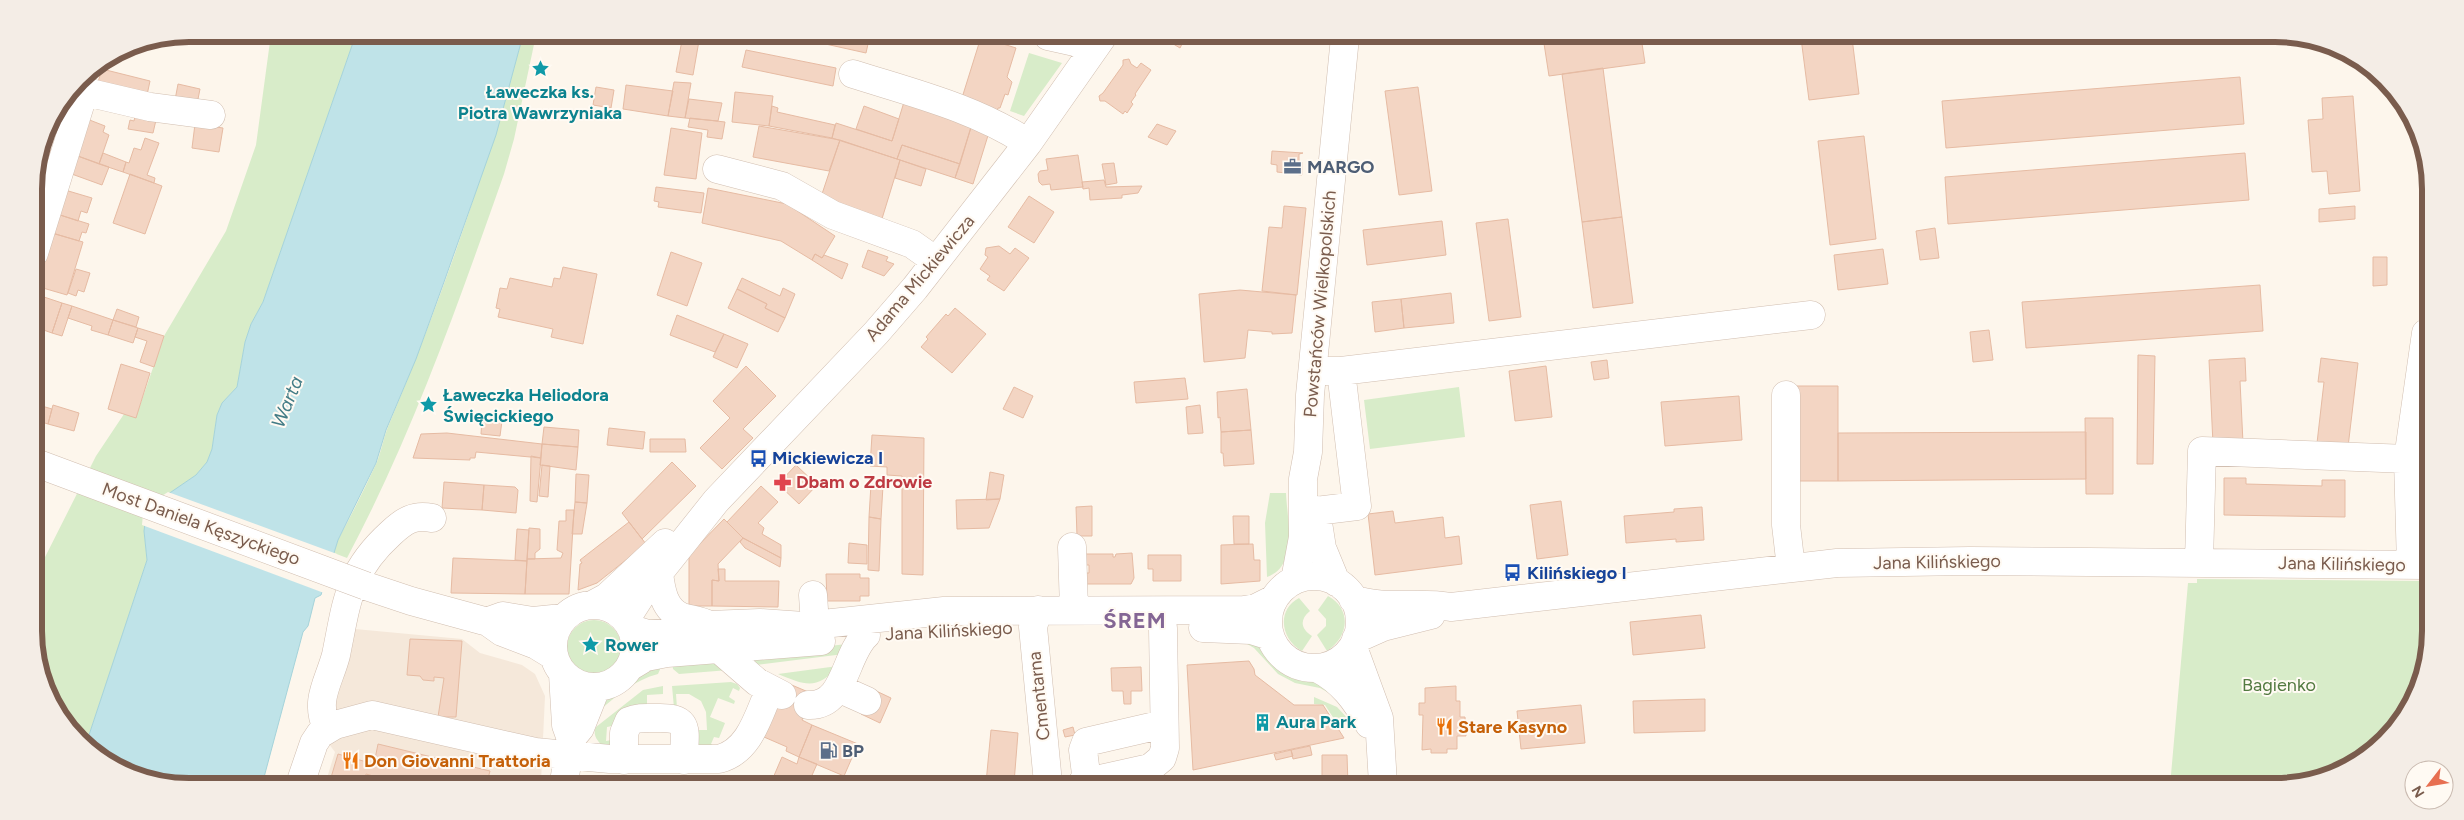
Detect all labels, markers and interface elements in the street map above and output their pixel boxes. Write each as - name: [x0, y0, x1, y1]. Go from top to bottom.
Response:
- place icon: Ławeczka ks. Piotra Wawrzyniaka: [530, 59, 550, 79]
- place label: Ławeczka ks. Piotra Wawrzyniaka: [458, 81, 622, 124]
- place label: MARGO: [1307, 156, 1374, 178]
- office icon: MARGO: [1283, 157, 1303, 177]
- street label: Powstańców Wielkopolskich: [1299, 190, 1341, 418]
- street label: Adama Mickiewicza: [861, 210, 979, 346]
- water label: Warta: [266, 373, 308, 431]
- place label: Ławeczka Heliodora Święcickiego: [443, 384, 609, 427]
- place icon: Ławeczka Heliodora Święcickiego: [419, 395, 439, 415]
- place label: Mickiewicza I: [772, 447, 883, 469]
- bus stop icon: Mickiewicza I: [748, 448, 768, 468]
- place label: Dbam o Zdrowie: [796, 471, 932, 493]
- pharmacy icon: Dbam o Zdrowie: [772, 472, 792, 492]
- street label: Most Daniela Kęszyckiego: [99, 478, 303, 570]
- street label: Jana Kilińskiego: [1873, 550, 2001, 574]
- street label: Jana Kilińskiego: [2278, 552, 2406, 576]
- place label: Kilińskiego I: [1527, 562, 1627, 584]
- bus stop icon: Kilińskiego I: [1503, 563, 1523, 583]
- district label: ŚREM: [1103, 607, 1167, 634]
- street label: Jana Kilińskiego: [885, 617, 1013, 645]
- place label: Rower: [605, 634, 658, 656]
- place icon: Rower: [581, 635, 601, 655]
- street label: Cmentarna: [1023, 650, 1055, 742]
- park label: Bagienko: [2242, 674, 2316, 696]
- place label: Aura Park: [1276, 711, 1357, 733]
- building icon: Aura Park: [1252, 712, 1272, 732]
- place label: Stare Kasyno: [1458, 716, 1567, 738]
- restaurant icon: Stare Kasyno: [1434, 717, 1454, 737]
- place label: BP: [842, 740, 864, 762]
- fuel station icon: BP: [818, 741, 838, 761]
- place label: Don Giovanni Trattoria: [364, 750, 551, 772]
- restaurant icon: Don Giovanni Trattoria: [340, 751, 360, 771]
- north arrow: [2404, 760, 2454, 810]
- text: N: [2408, 782, 2428, 800]

